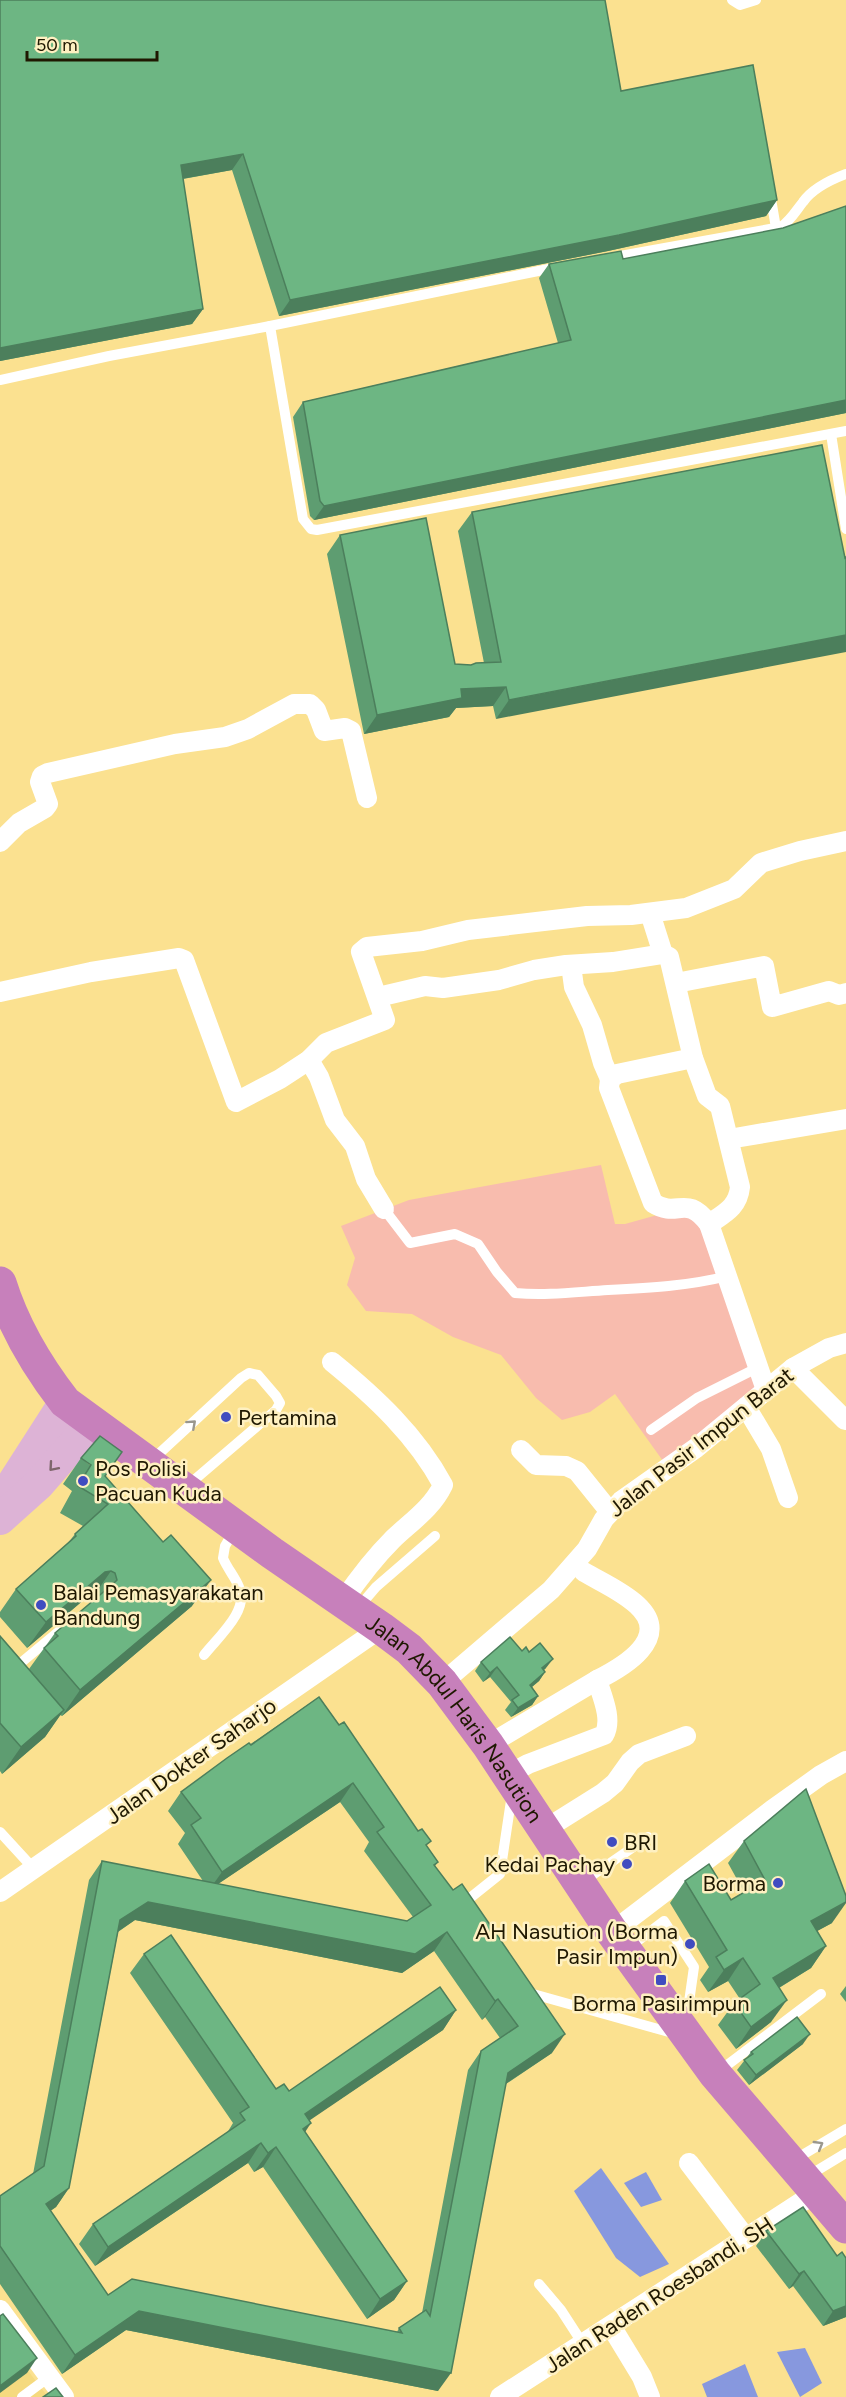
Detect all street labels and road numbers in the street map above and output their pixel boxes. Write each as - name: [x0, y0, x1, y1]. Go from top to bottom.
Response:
- street label: Jalan Pasir Impun Barat: [603, 1361, 799, 1523]
- street label: Jalan Abdul Haris Nasution: [361, 1608, 549, 1828]
- street label: Jalan Dokter Saharjo: [100, 1692, 282, 1830]
- street label: Jalan Raden Roesbandi, SH: [539, 2211, 779, 2379]

